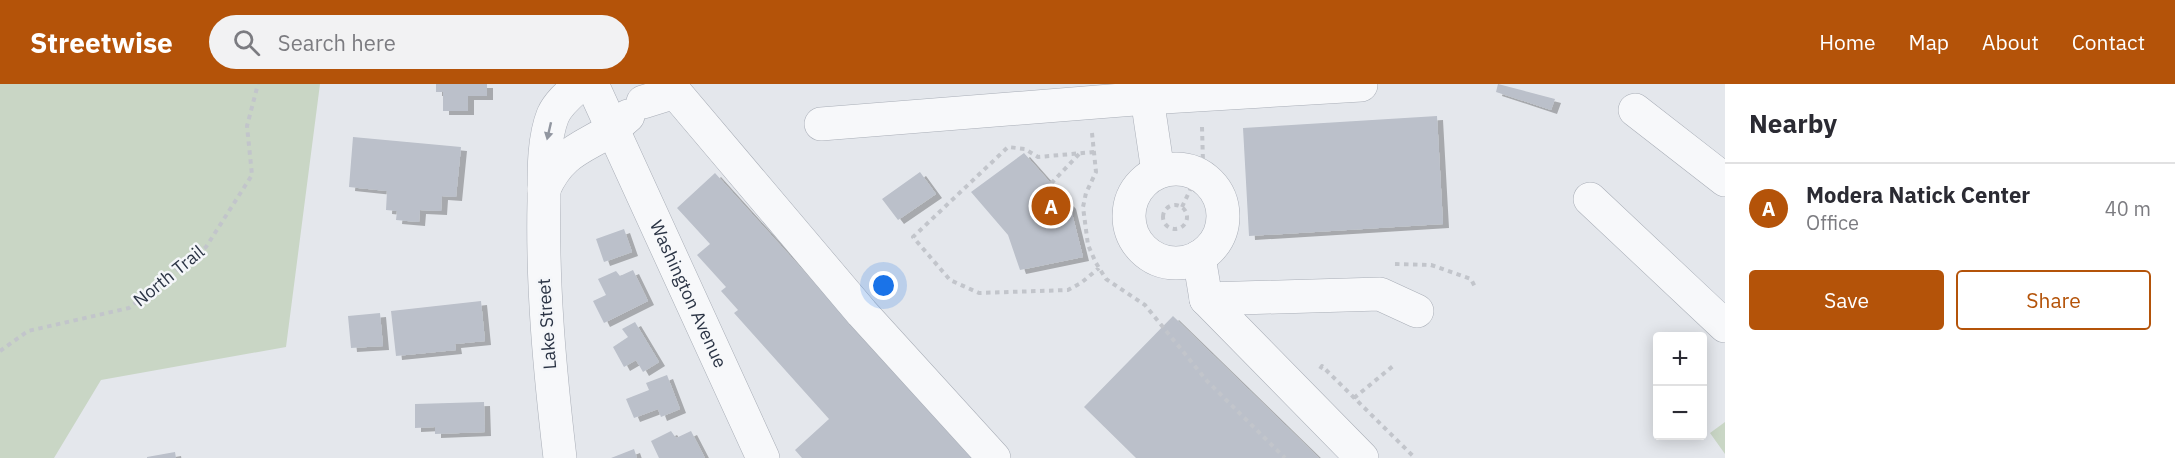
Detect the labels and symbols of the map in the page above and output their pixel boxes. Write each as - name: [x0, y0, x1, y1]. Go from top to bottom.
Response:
- one-way arrow: [544, 122, 554, 140]
- pin: A: [1032, 184, 1070, 228]
- street label: Washington Avenue: [645, 216, 732, 371]
- street label: North Trail: [128, 240, 209, 311]
- your location: [869, 271, 898, 300]
- street label: Lake Street: [532, 278, 561, 370]

